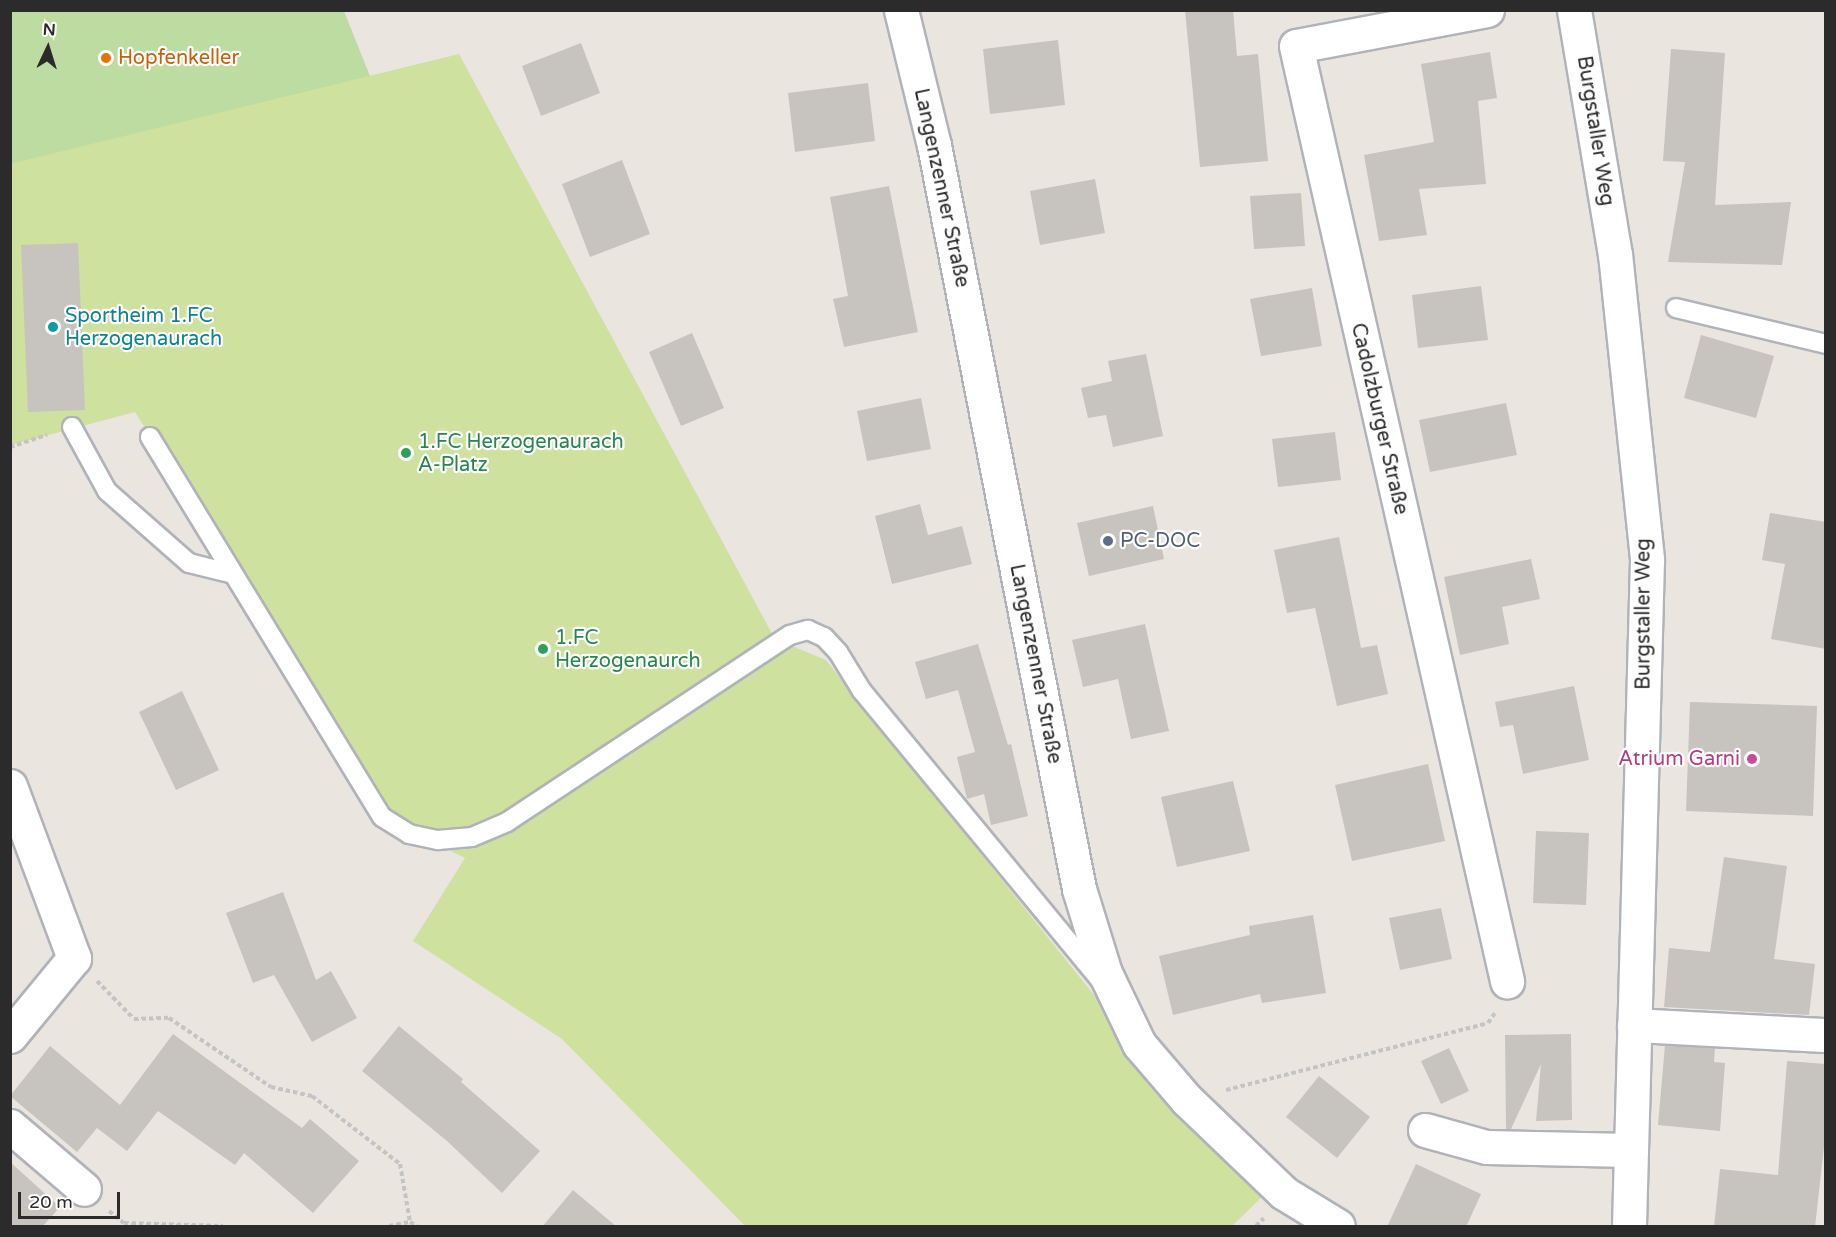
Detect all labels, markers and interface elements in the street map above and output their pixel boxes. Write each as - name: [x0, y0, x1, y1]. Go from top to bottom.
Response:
- north arrow: [18, 18, 78, 78]
- text: N: [42, 20, 56, 40]
- place label: Hopfenkeller: [118, 46, 239, 70]
- marker: Hopfenkeller: [99, 51, 113, 65]
- street label: Burgstaller Weg: [1571, 54, 1619, 208]
- street label: Langenzenner Straße: [908, 86, 974, 290]
- place label: Sportheim 1.FC Herzogenaurach: [65, 304, 222, 351]
- marker: Sportheim 1.FC Herzogenaurach: [46, 320, 60, 334]
- street label: Cadolzburger Straße: [1345, 321, 1413, 517]
- place label: 1.FC Herzogenaurach A-Platz: [418, 430, 624, 477]
- marker: 1.FC Herzogenaurach A-Platz: [399, 446, 413, 460]
- place label: PC-DOC: [1120, 529, 1200, 553]
- marker: PC-DOC: [1101, 534, 1115, 548]
- street label: Burgstaller Weg: [1632, 538, 1656, 690]
- street label: Langenzenner Straße: [1004, 562, 1066, 766]
- place label: 1.FC Herzogenaurch: [555, 626, 701, 673]
- marker: 1.FC Herzogenaurch: [536, 642, 550, 656]
- place label: Atrium Garni: [1618, 747, 1740, 771]
- marker: Atrium Garni: [1745, 752, 1759, 766]
- scale bar: [21, 1180, 123, 1218]
- text: 20 m: [29, 1191, 73, 1213]

